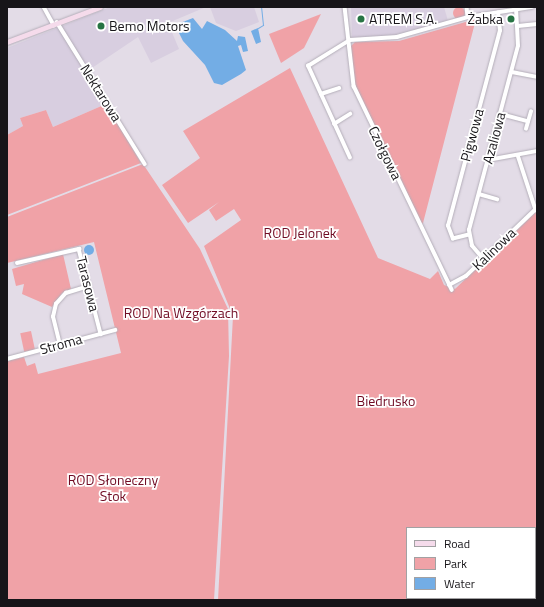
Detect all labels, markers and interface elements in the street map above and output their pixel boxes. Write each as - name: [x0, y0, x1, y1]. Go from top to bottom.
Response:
- place label: ATREM S.A.: [369, 11, 437, 27]
- place label: Żabka: [467, 11, 503, 27]
- marker: ATREM S.A.: [356, 14, 366, 24]
- marker: Żabka: [506, 14, 516, 24]
- place label: Bemo Motors: [109, 18, 190, 34]
- marker: Bemo Motors: [96, 21, 106, 31]
- street label: Nektarowa: [77, 61, 125, 125]
- street label: Pigwowa: [457, 107, 487, 163]
- street label: Azaliowa: [479, 110, 509, 166]
- street label: Czołgowa: [365, 123, 405, 183]
- street label: Kalinowa: [469, 224, 519, 274]
- park label: ROD Jelonek: [264, 225, 336, 241]
- street label: Tarasowa: [73, 255, 103, 313]
- park label: ROD Na Wzgórzach: [124, 305, 238, 321]
- street label: Stroma: [38, 330, 84, 358]
- park label: Biedrusko: [357, 393, 415, 409]
- park label: ROD Słoneczny Stok: [68, 472, 158, 504]
- legend: [406, 527, 536, 599]
- text: Road: [444, 534, 470, 553]
- text: Park: [444, 554, 467, 573]
- text: Water: [444, 574, 475, 593]

